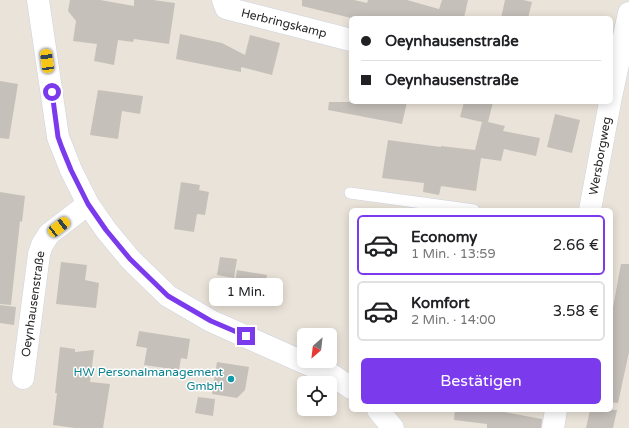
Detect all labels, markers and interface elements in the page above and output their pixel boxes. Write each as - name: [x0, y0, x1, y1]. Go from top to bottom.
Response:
- street label: Herbringskamp: [240, 6, 328, 40]
- text: Oeynhausenstraße: [385, 32, 519, 50]
- car: [39, 48, 55, 74]
- text: Oeynhausenstraße: [385, 71, 519, 89]
- route start: [43, 83, 61, 101]
- street label: Wersborgweg: [586, 116, 614, 196]
- car: [46, 215, 72, 239]
- icon: car: [363, 227, 399, 263]
- text: Economy: [411, 228, 477, 246]
- text: 2.66 €: [553, 236, 599, 254]
- text: 1 Min. · 13:59: [411, 246, 496, 262]
- street label: Oeynhausenstraße: [19, 250, 47, 358]
- callout: 1 Min.: [209, 278, 283, 306]
- text: 1 Min.: [227, 284, 265, 300]
- icon: car: [363, 293, 399, 329]
- text: Komfort: [411, 294, 470, 312]
- text: 3.58 €: [553, 302, 599, 320]
- text: 2 Min. · 14:00: [411, 312, 496, 328]
- route end: [237, 327, 255, 345]
- north arrow: [297, 328, 337, 368]
- map controls: [297, 328, 337, 416]
- button: Bestätigen: [361, 358, 601, 404]
- place label: HW Personalmanagement GmbH: [74, 365, 223, 393]
- marker: HW Personalmanagement GmbH: [226, 374, 236, 384]
- button: locate: [297, 376, 337, 416]

